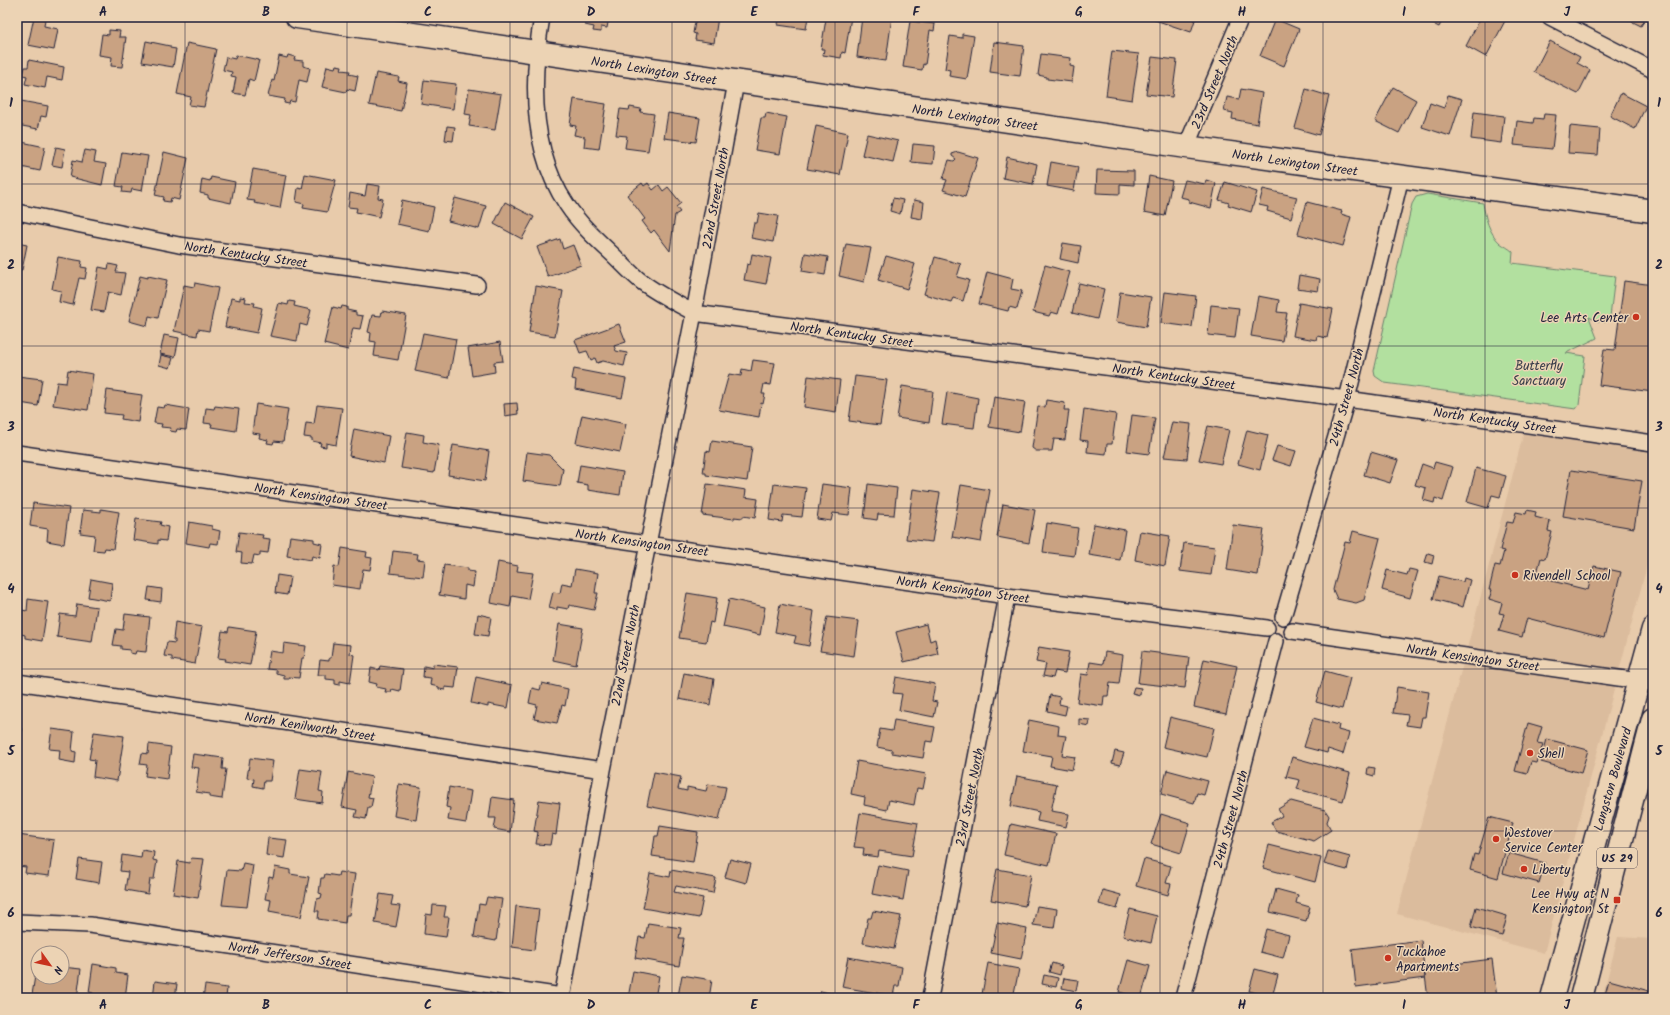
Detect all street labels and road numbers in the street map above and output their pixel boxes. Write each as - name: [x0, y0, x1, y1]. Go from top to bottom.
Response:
- street label: 23rd Street North: [1186, 32, 1245, 133]
- street label: North Lexington Street: [589, 51, 719, 92]
- street label: North Lexington Street: [910, 99, 1040, 138]
- street label: North Lexington Street: [1230, 144, 1360, 183]
- street label: 22nd Street North: [697, 146, 736, 251]
- street label: North Kentucky Street: [183, 236, 310, 275]
- street label: North Kentucky Street: [789, 316, 916, 355]
- street label: 24th Street North: [1324, 346, 1371, 449]
- street label: North Kentucky Street: [1111, 358, 1238, 397]
- street label: North Kentucky Street: [1432, 402, 1559, 441]
- street label: North Kensington Street: [253, 478, 390, 517]
- street label: North Kensington Street: [574, 524, 711, 563]
- street label: North Kensington Street: [895, 571, 1032, 610]
- street label: 22nd Street North: [606, 603, 647, 708]
- street label: North Kensington Street: [1405, 639, 1542, 678]
- street label: North Kenilworth Street: [243, 707, 378, 748]
- street label: Langston Boulevard: [1589, 725, 1638, 834]
- street label: 23rd Street North: [951, 746, 990, 848]
- street label: 24th Street North: [1208, 768, 1255, 871]
- road number: US 29: [1597, 848, 1637, 868]
- street label: North Jefferson Street: [227, 936, 354, 977]

